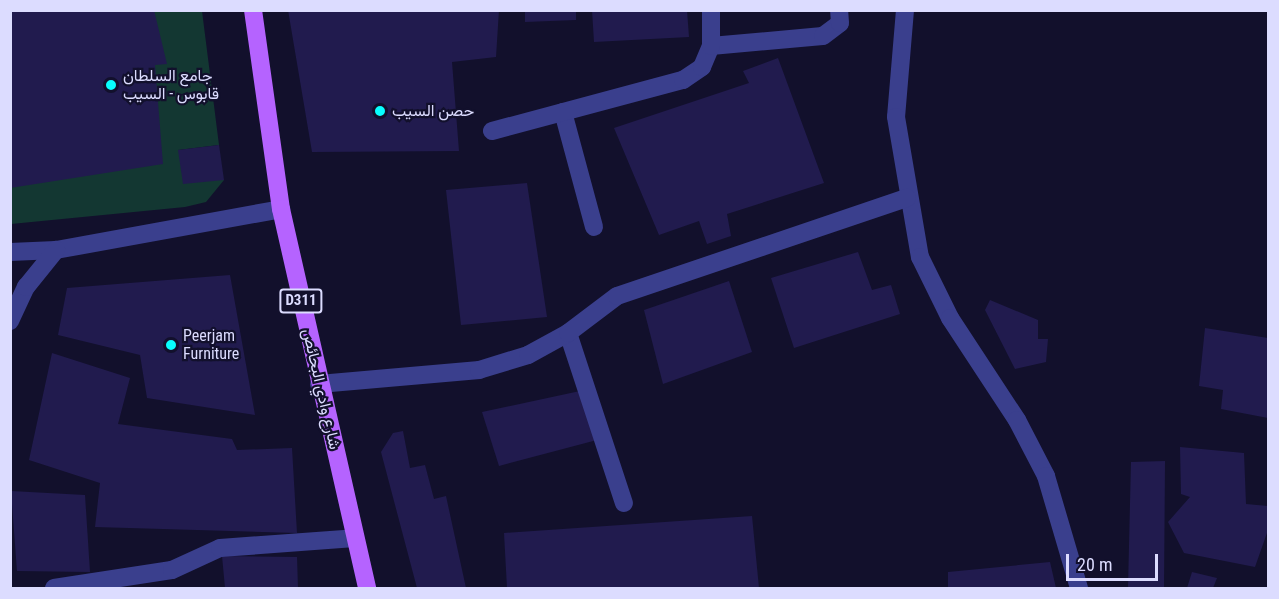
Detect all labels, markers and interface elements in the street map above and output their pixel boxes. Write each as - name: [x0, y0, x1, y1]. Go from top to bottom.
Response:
- place label: جامع السلطان قابوس - السيب: [123, 66, 219, 104]
- marker: جامع السلطان قابوس - السيب: [104, 78, 118, 92]
- place label: حصن السيب: [392, 101, 474, 121]
- marker: حصن السيب: [373, 104, 387, 118]
- road number: D311: [278, 289, 324, 313]
- place label: Peerjam Furniture: [183, 326, 239, 364]
- street label: شارع وادي البحائص: [298, 327, 344, 451]
- marker: Peerjam Furniture: [164, 338, 178, 352]
- scale bar: [1069, 542, 1160, 580]
- text: 20 m: [1077, 554, 1112, 575]

